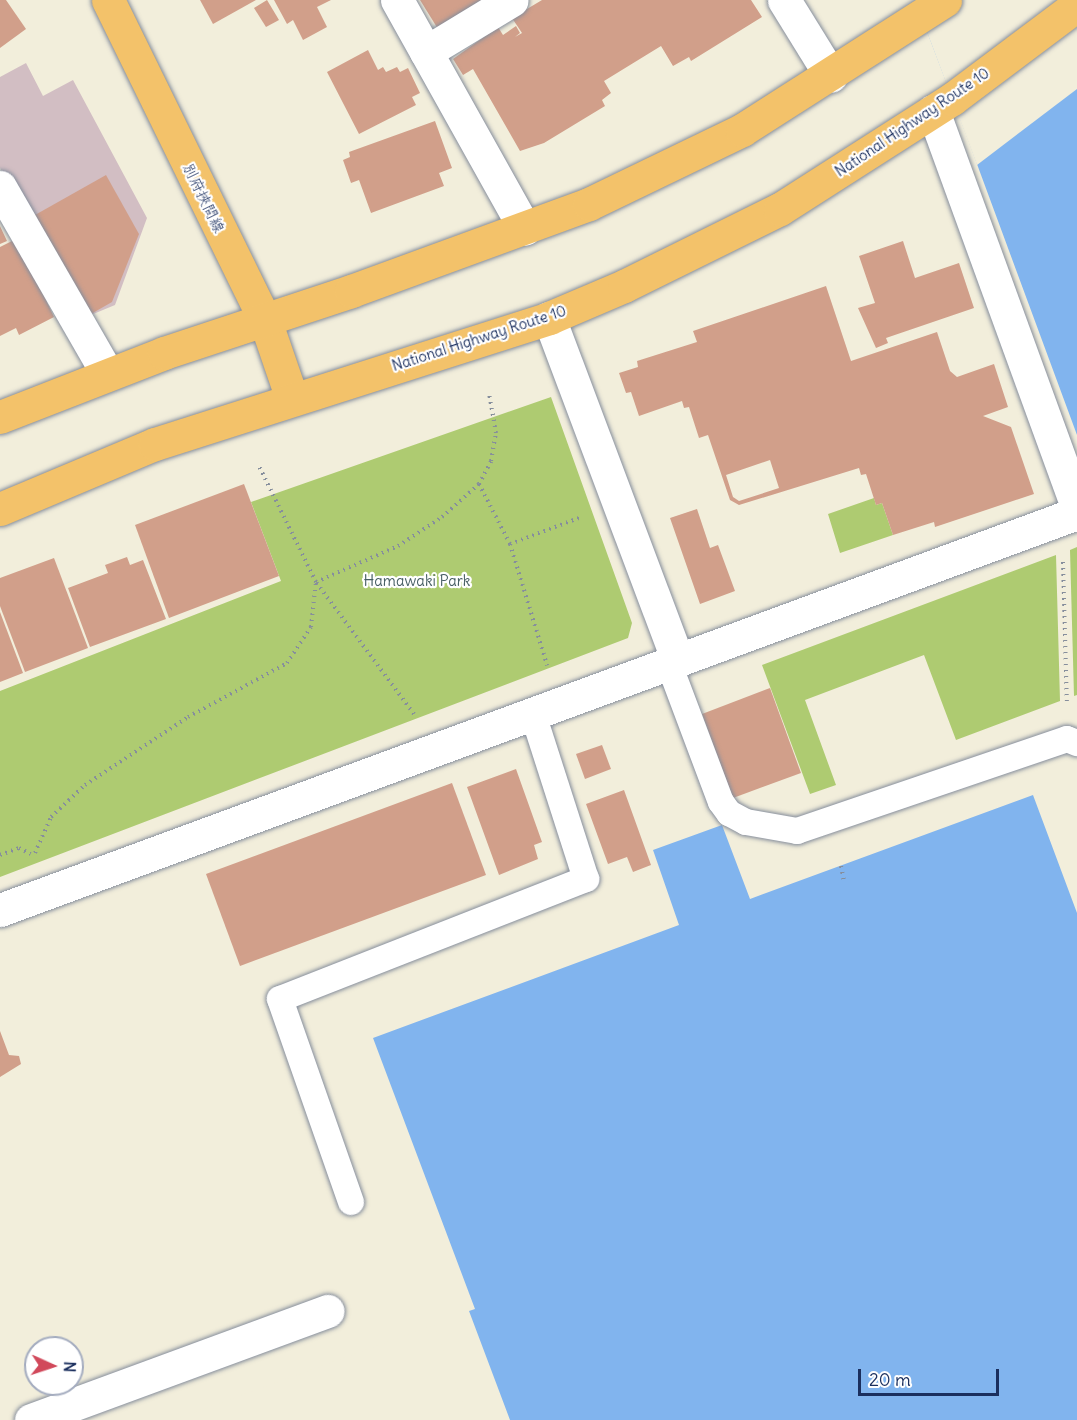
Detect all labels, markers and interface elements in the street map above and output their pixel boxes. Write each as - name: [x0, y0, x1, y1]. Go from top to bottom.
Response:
- street label: National Highway Route 10: [831, 64, 993, 180]
- street label: 別府挾間線: [179, 160, 229, 236]
- street label: National Highway Route 10: [390, 301, 568, 375]
- park label: Hamawaki Park: [364, 572, 470, 590]
- north arrow: [24, 1336, 84, 1396]
- scale bar: [861, 1357, 1002, 1395]
- text: N: [60, 1361, 80, 1373]
- text: 20 m: [869, 1368, 911, 1391]

